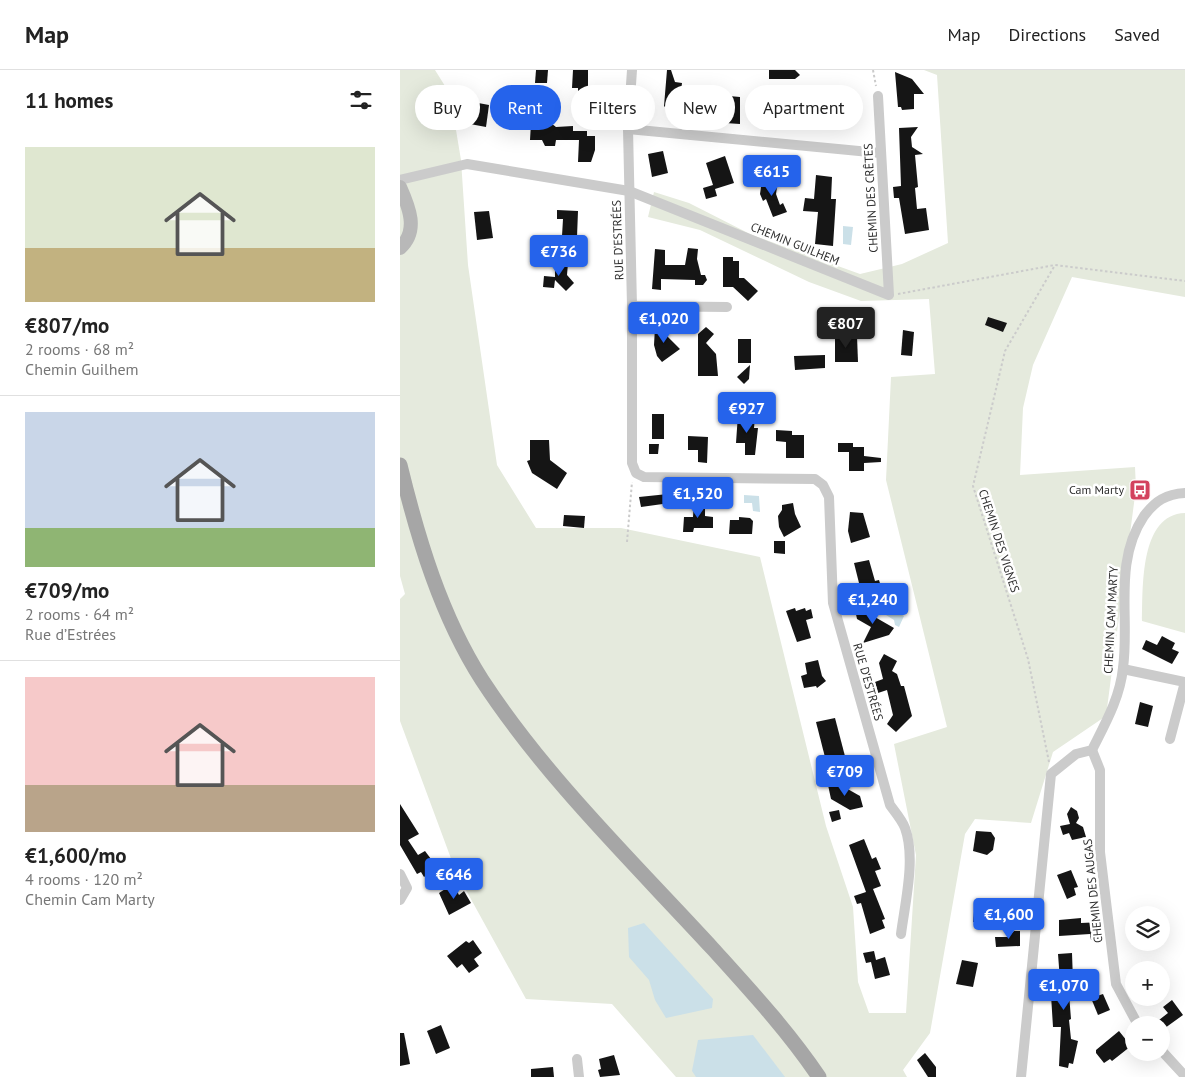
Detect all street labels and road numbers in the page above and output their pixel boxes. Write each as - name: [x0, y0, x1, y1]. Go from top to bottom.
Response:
- street label: CHEMIN DES CRÊTES: [860, 143, 881, 253]
- street label: RUE D’ESTRÉES: [609, 200, 626, 280]
- street label: CHEMIN GUILHEM: [749, 219, 842, 268]
- street label: CHEMIN DES VIGNES: [976, 487, 1023, 594]
- street label: CHEMIN CAM MARTY: [1100, 565, 1121, 674]
- street label: RUE D’ESTRÉES: [850, 641, 887, 722]
- street label: CHEMIN DES AUGAS: [1080, 838, 1105, 944]

